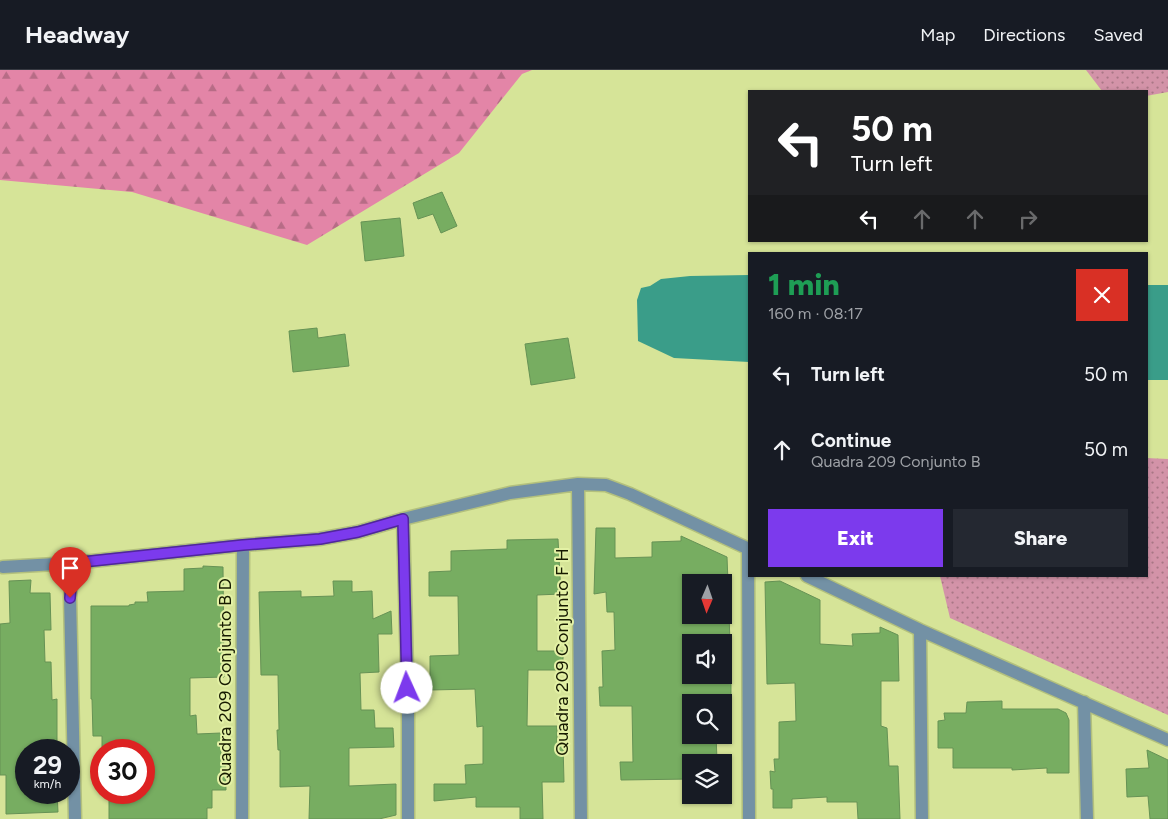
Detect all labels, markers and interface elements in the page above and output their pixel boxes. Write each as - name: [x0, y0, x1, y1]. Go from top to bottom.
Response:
- text: Headway: [25, 20, 129, 49]
- text: Map: [920, 24, 955, 46]
- text: Directions: [983, 24, 1065, 46]
- text: Saved: [1093, 24, 1143, 46]
- text: 50 m: [851, 108, 933, 150]
- icon: left: [768, 110, 833, 175]
- text: Turn left: [851, 150, 933, 177]
- icon: left: [855, 205, 883, 233]
- icon: ahead: [908, 205, 936, 233]
- icon: ahead: [961, 205, 989, 233]
- icon: right: [1014, 205, 1042, 233]
- text: 1 min: [768, 266, 840, 303]
- button: close: [1076, 269, 1128, 321]
- text: 160 m · 08:17: [768, 304, 863, 323]
- icon: left: [768, 361, 796, 389]
- text: Turn left: [811, 363, 885, 386]
- text: 50 m: [1084, 363, 1128, 386]
- text: Continue: [811, 429, 891, 452]
- icon: ahead: [768, 436, 796, 464]
- text: 50 m: [1084, 438, 1128, 461]
- text: Quadra 209 Conjunto B: [811, 452, 981, 471]
- button: Exit: [768, 509, 943, 567]
- button: Share: [953, 509, 1128, 567]
- pin: [49, 547, 91, 598]
- street label: Quadra 209 Conjunto F H: [551, 548, 573, 756]
- icon: arrive: [56, 554, 84, 582]
- north arrow: [682, 574, 732, 624]
- map controls: [682, 574, 732, 804]
- street label: Quadra 209 Conjunto B D: [214, 578, 236, 786]
- button: sound: [682, 634, 732, 684]
- position arrow: [380, 661, 432, 713]
- button: search: [682, 694, 732, 744]
- speed limit sign: 30: [90, 739, 155, 804]
- text: 29: [33, 750, 62, 780]
- button: layers: [682, 754, 732, 804]
- text: km/h: [34, 777, 61, 791]

